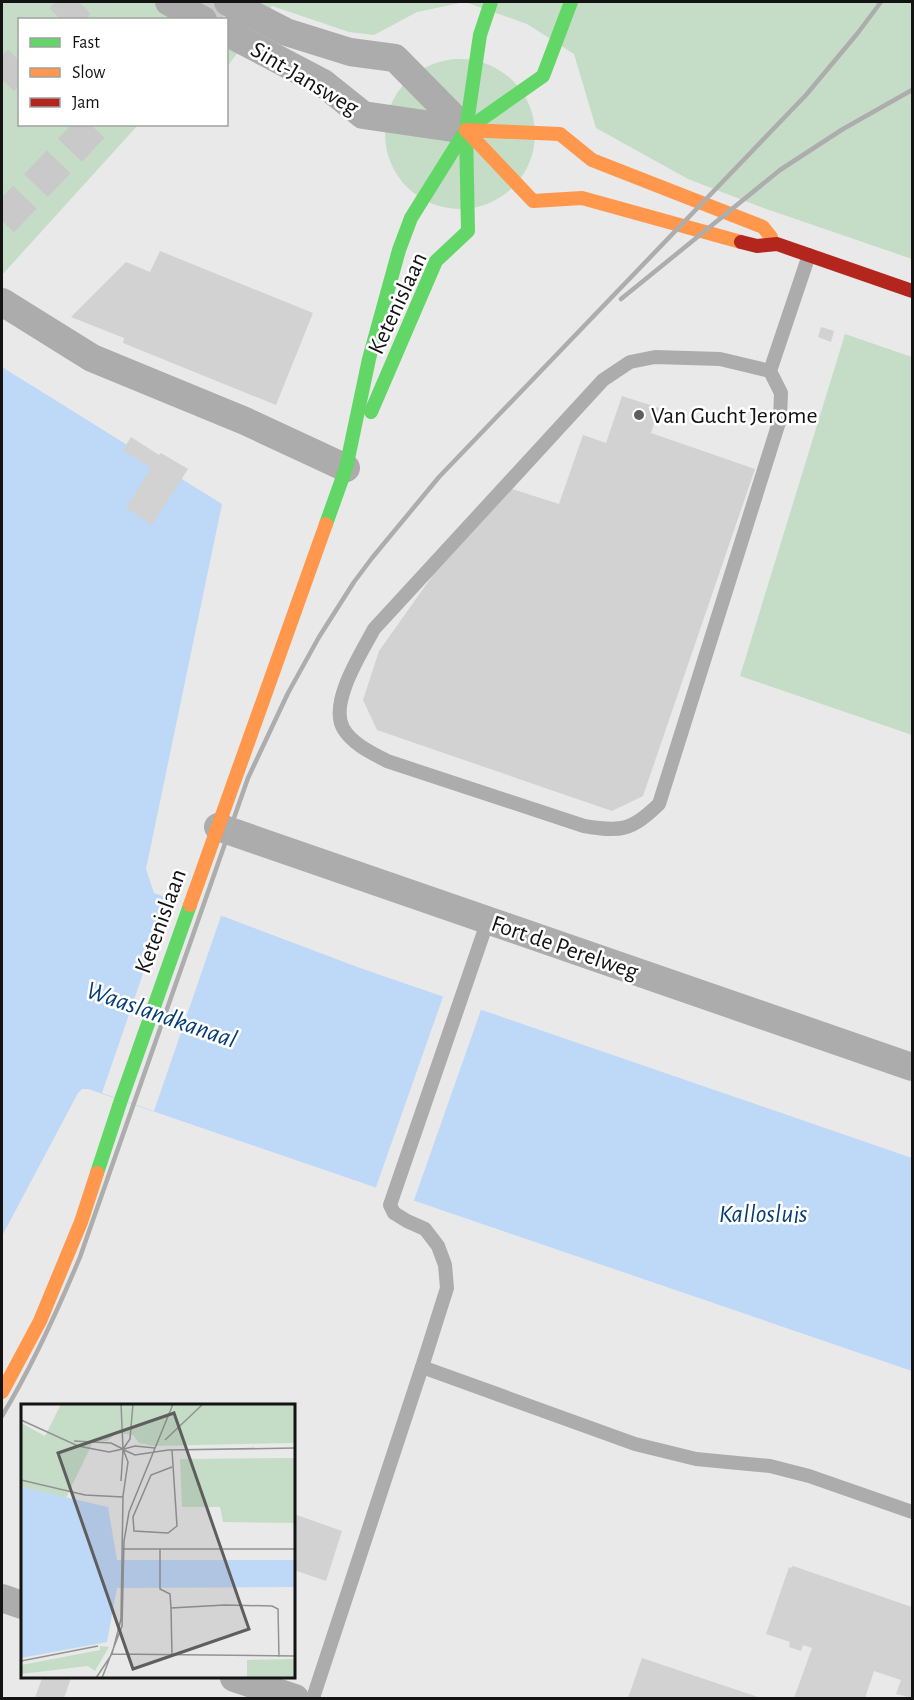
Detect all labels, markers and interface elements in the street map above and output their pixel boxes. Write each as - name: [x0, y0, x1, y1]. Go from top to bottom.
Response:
- legend: [18, 18, 228, 126]
- text: Fast: [72, 34, 100, 52]
- street label: Sint-Jansweg: [246, 37, 363, 120]
- text: Slow: [72, 64, 105, 82]
- text: Jam: [72, 94, 100, 112]
- street label: Ketenislaan: [364, 249, 432, 358]
- place label: Van Gucht Jerome: [651, 404, 817, 428]
- marker: Van Gucht Jerome: [632, 408, 646, 422]
- street label: Ketenislaan: [131, 866, 191, 977]
- street label: Fort de Perelweg: [488, 912, 641, 984]
- water label: Waaslandkanaal: [83, 977, 241, 1053]
- water label: Kallosluis: [719, 1201, 807, 1227]
- inset map: [21, 1404, 296, 1679]

